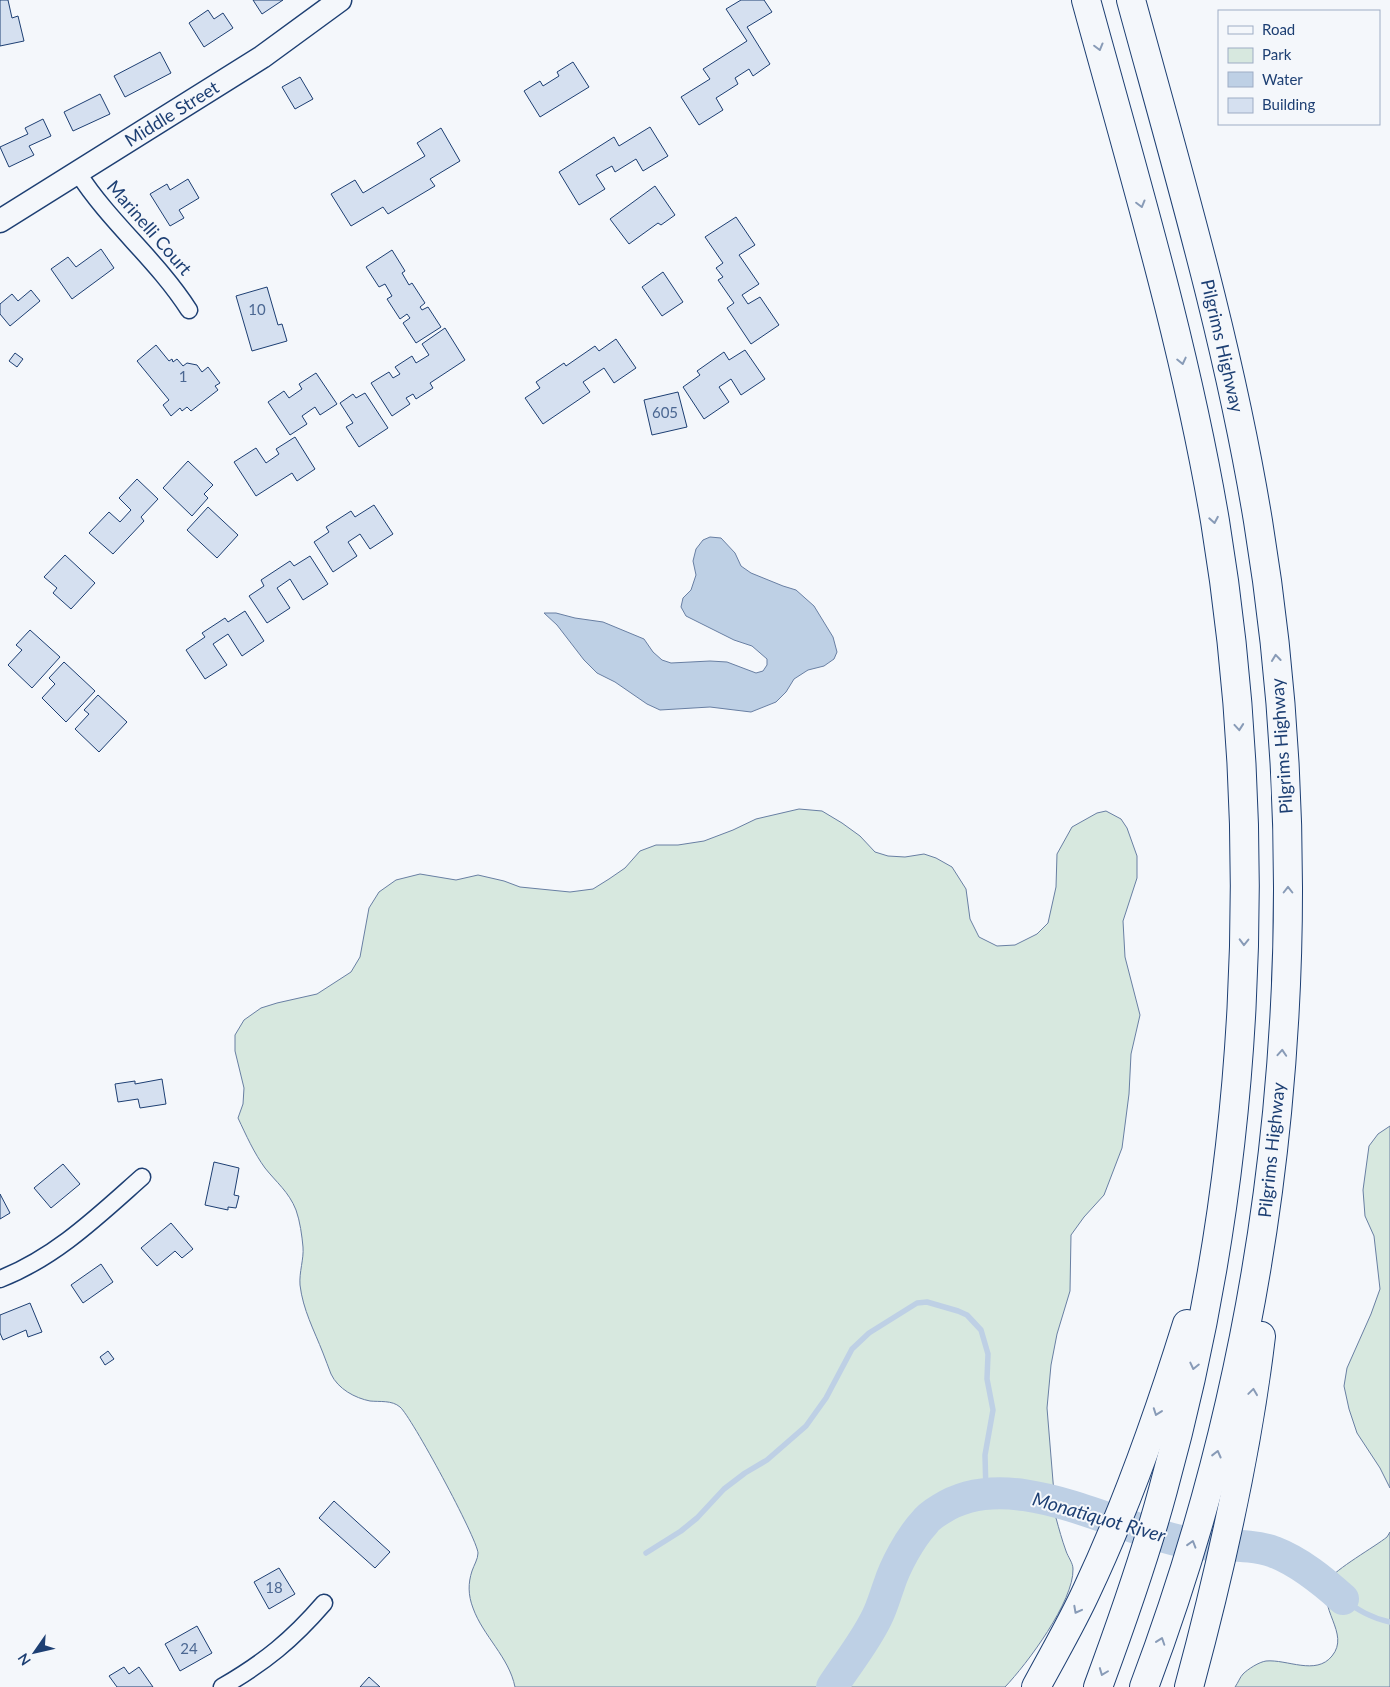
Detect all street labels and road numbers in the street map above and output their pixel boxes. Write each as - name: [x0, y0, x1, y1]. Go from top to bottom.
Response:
- street label: Middle Street: [120, 75, 223, 151]
- street label: Marinelli Court: [103, 175, 197, 280]
- street label: Pilgrims Highway: [1197, 277, 1249, 415]
- street label: Pilgrims Highway: [1265, 677, 1297, 815]
- street label: Pilgrims Highway: [1253, 1080, 1289, 1219]

